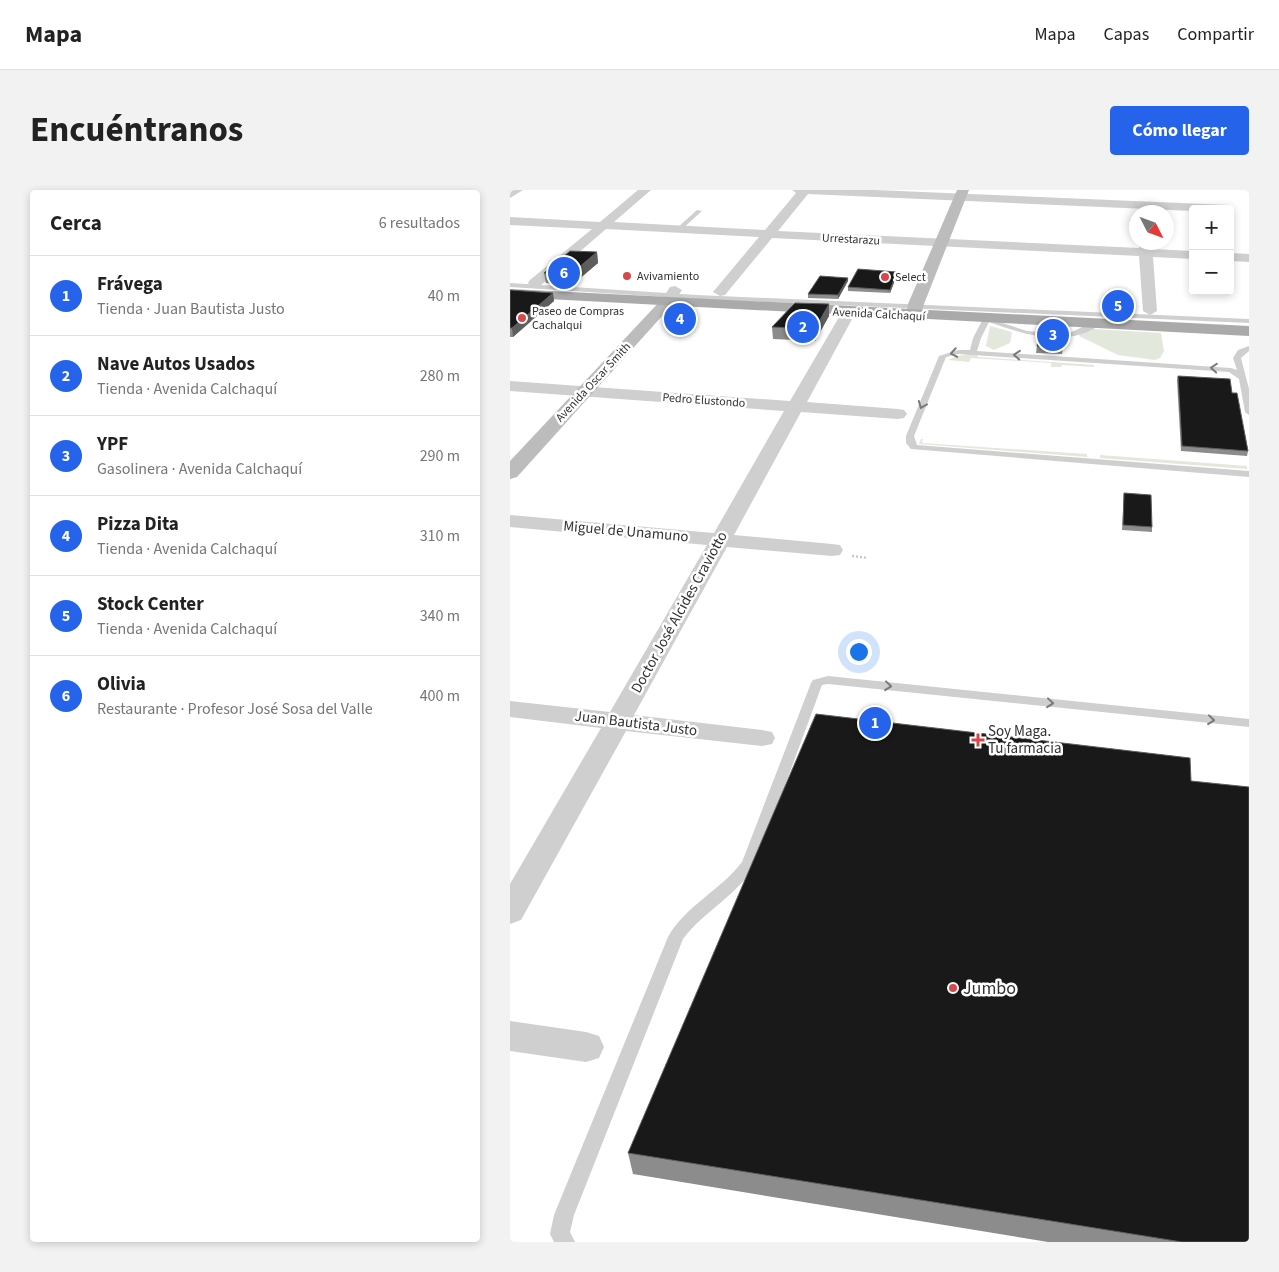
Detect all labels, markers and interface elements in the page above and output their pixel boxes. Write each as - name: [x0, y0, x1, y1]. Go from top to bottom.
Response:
- text: Mapa: [25, 17, 82, 52]
- text: Mapa: [1035, 22, 1076, 47]
- text: Capas: [1104, 22, 1149, 47]
- text: Compartir: [1177, 22, 1254, 47]
- text: Encuéntranos: [30, 105, 243, 155]
- button: Cómo llegar: [1110, 106, 1249, 155]
- north arrow: [1129, 205, 1174, 250]
- map controls: [1189, 205, 1234, 295]
- button: +: [1189, 205, 1234, 250]
- text: Cerca: [50, 208, 102, 238]
- text: 6 resultados: [379, 212, 460, 234]
- street label: Urrestarazu: [822, 229, 880, 250]
- button: −: [1189, 250, 1234, 295]
- pin: 6: [548, 254, 580, 292]
- place label: Avivamiento: [637, 268, 699, 285]
- place label: Select: [895, 269, 926, 286]
- marker: Avivamiento: [621, 270, 633, 282]
- text: Frávega: [97, 271, 163, 298]
- marker: Select: [879, 271, 891, 283]
- text: 1: [62, 285, 70, 307]
- text: 40 m: [428, 285, 460, 307]
- pin: 5: [1102, 287, 1134, 325]
- text: Tienda · Juan Bautista Justo: [97, 298, 285, 320]
- pin: 4: [664, 300, 696, 338]
- place label: Paseo de Compras Cachalqui: [532, 303, 624, 334]
- street label: Avenida Calchaquí: [832, 304, 927, 325]
- pin: 2: [787, 308, 819, 346]
- marker: Paseo de Compras Cachalqui: [516, 312, 528, 324]
- pin: 3: [1037, 316, 1069, 354]
- street label: Avenida Oscar Smith: [552, 339, 635, 426]
- one-way arrow: [950, 347, 959, 358]
- one-way arrow: [1013, 350, 1021, 361]
- text: Nave Autos Usados: [97, 351, 255, 378]
- one-way arrow: [1210, 363, 1218, 374]
- text: 2: [62, 365, 70, 387]
- text: 280 m: [420, 365, 460, 387]
- text: Tienda · Avenida Calchaquí: [97, 378, 277, 400]
- street label: Pedro Elustondo: [662, 389, 746, 412]
- one-way arrow: [918, 400, 928, 409]
- text: YPF: [97, 431, 128, 458]
- text: 3: [62, 445, 70, 467]
- text: 290 m: [420, 445, 460, 467]
- text: Gasolinera · Avenida Calchaquí: [97, 458, 302, 480]
- text: Pizza Dita: [97, 511, 179, 538]
- street label: Miguel de Unamuno: [562, 516, 689, 547]
- text: 4: [62, 525, 70, 547]
- text: 310 m: [420, 525, 460, 547]
- street label: Doctor José Alcides Craviotto: [626, 528, 733, 697]
- text: Tienda · Avenida Calchaquí: [97, 538, 277, 560]
- text: Stock Center: [97, 591, 204, 618]
- text: 5: [62, 605, 70, 627]
- text: 340 m: [420, 605, 460, 627]
- text: Tienda · Avenida Calchaquí: [97, 618, 277, 640]
- your location: [846, 639, 872, 665]
- text: Olivia: [97, 671, 146, 698]
- one-way arrow: [884, 680, 892, 691]
- text: 6: [62, 685, 70, 707]
- text: 400 m: [420, 685, 460, 707]
- one-way arrow: [1046, 697, 1054, 708]
- text: Restaurante · Profesor José Sosa del Valle: [97, 698, 373, 720]
- pin: 1: [859, 704, 891, 742]
- street label: Juan Bautista Justo: [574, 706, 698, 741]
- one-way arrow: [1207, 714, 1215, 725]
- place label: Soy Maga. Tu farmacia: [988, 721, 1061, 759]
- marker: Soy Maga. Tu farmacia: [972, 734, 984, 746]
- place label: Jumbo: [963, 976, 1016, 1001]
- marker: Jumbo: [947, 982, 959, 994]

